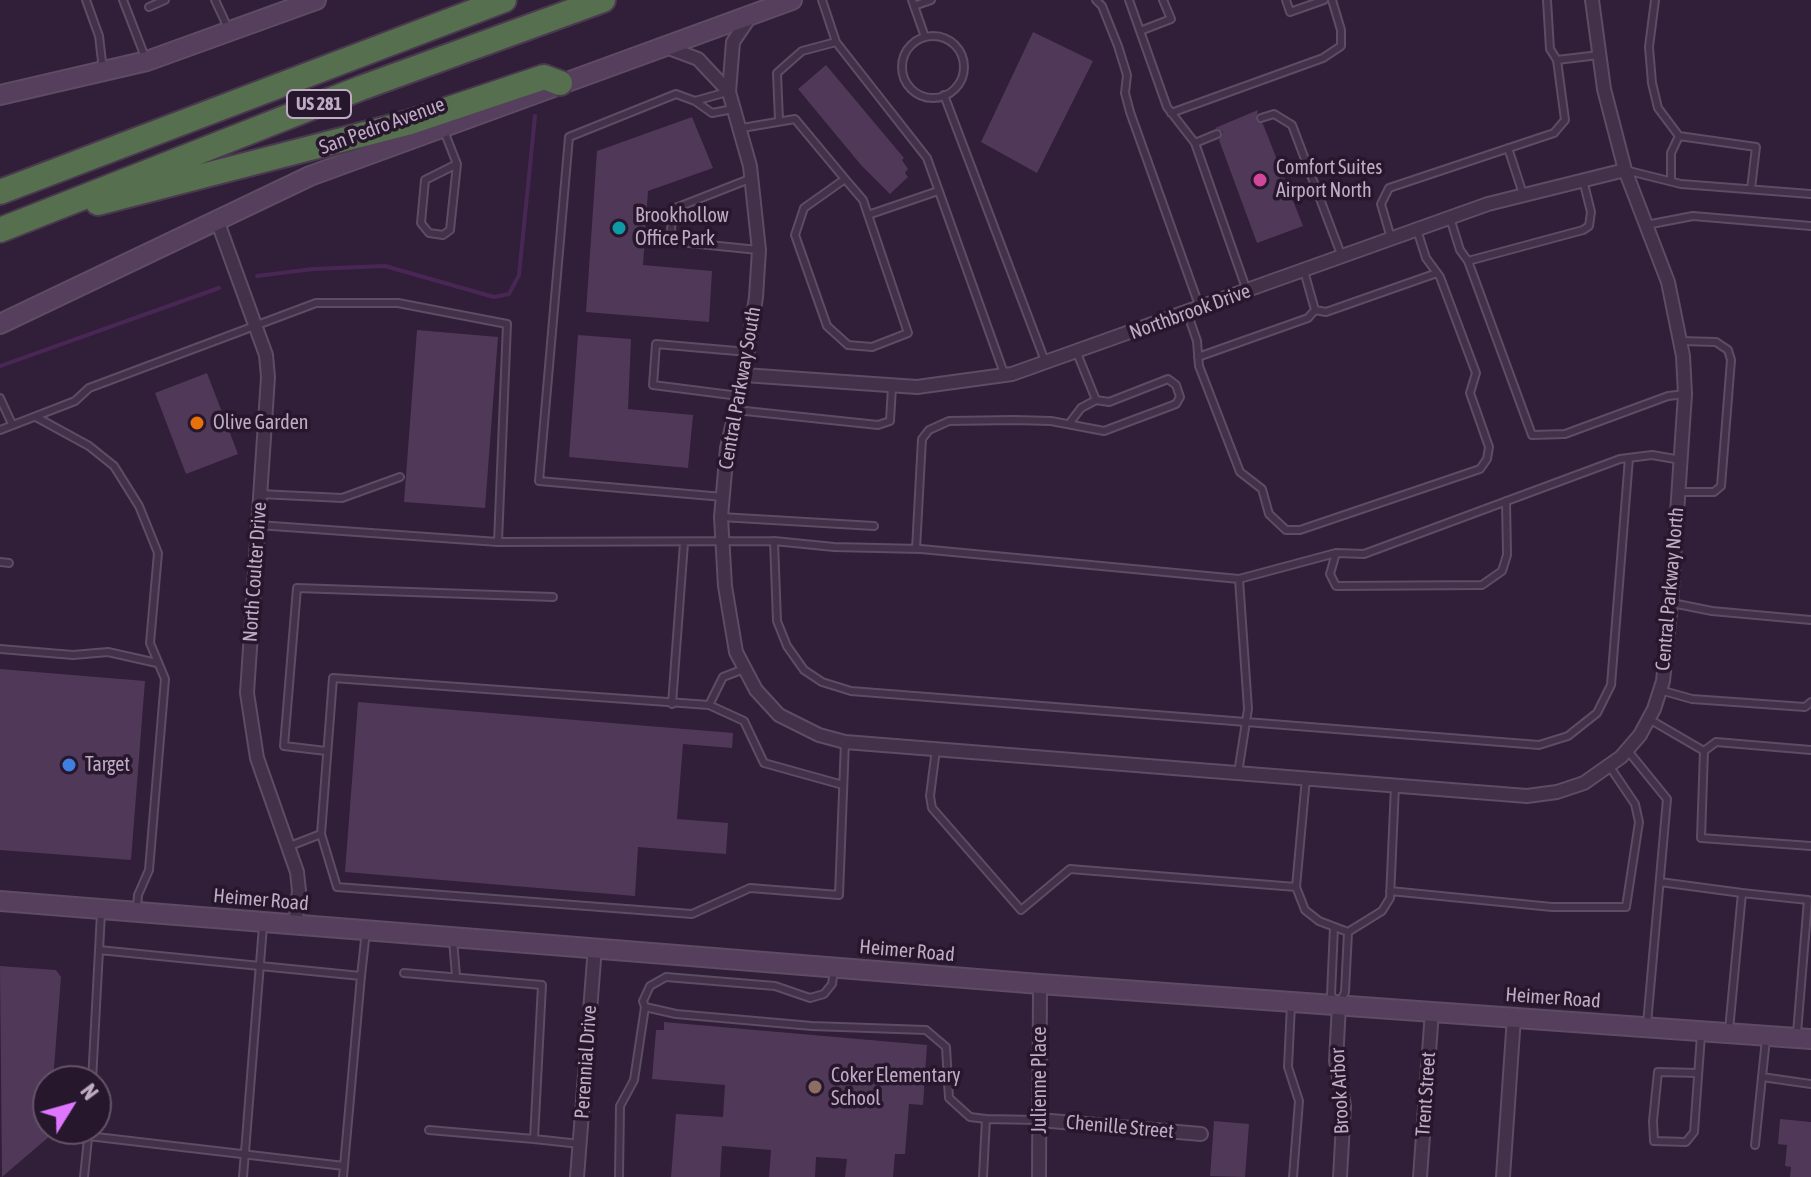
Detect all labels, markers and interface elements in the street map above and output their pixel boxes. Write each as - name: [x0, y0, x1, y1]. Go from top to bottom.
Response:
- road number: US 281: [287, 90, 351, 118]
- street label: San Pedro Avenue: [316, 92, 448, 160]
- place label: Comfort Suites Airport North: [1276, 156, 1382, 203]
- marker: Comfort Suites Airport North: [1251, 171, 1269, 189]
- place label: Brookhollow Office Park: [635, 204, 729, 251]
- marker: Brookhollow Office Park: [610, 219, 628, 237]
- street label: Northbrook Drive: [1126, 279, 1254, 345]
- street label: Central Parkway South: [714, 305, 766, 471]
- place label: Olive Garden: [213, 411, 308, 435]
- marker: Olive Garden: [188, 414, 206, 432]
- street label: North Coulter Drive: [238, 501, 272, 643]
- street label: Central Parkway North: [1651, 506, 1689, 672]
- place label: Target: [85, 753, 130, 777]
- marker: Target: [60, 756, 78, 774]
- street label: Heimer Road: [212, 884, 310, 916]
- street label: Heimer Road: [858, 935, 956, 967]
- street label: Heimer Road: [1504, 983, 1602, 1013]
- street label: Perennial Drive: [570, 1004, 602, 1120]
- street label: Julienne Place: [1028, 1026, 1052, 1134]
- street label: Brook Arbor: [1326, 1047, 1354, 1135]
- street label: Trent Street: [1411, 1051, 1441, 1137]
- place label: Coker Elementary School: [831, 1064, 961, 1111]
- north arrow: [32, 1065, 112, 1145]
- marker: Coker Elementary School: [806, 1078, 824, 1096]
- text: N: [75, 1079, 104, 1105]
- street label: Chenille Street: [1065, 1110, 1175, 1144]

